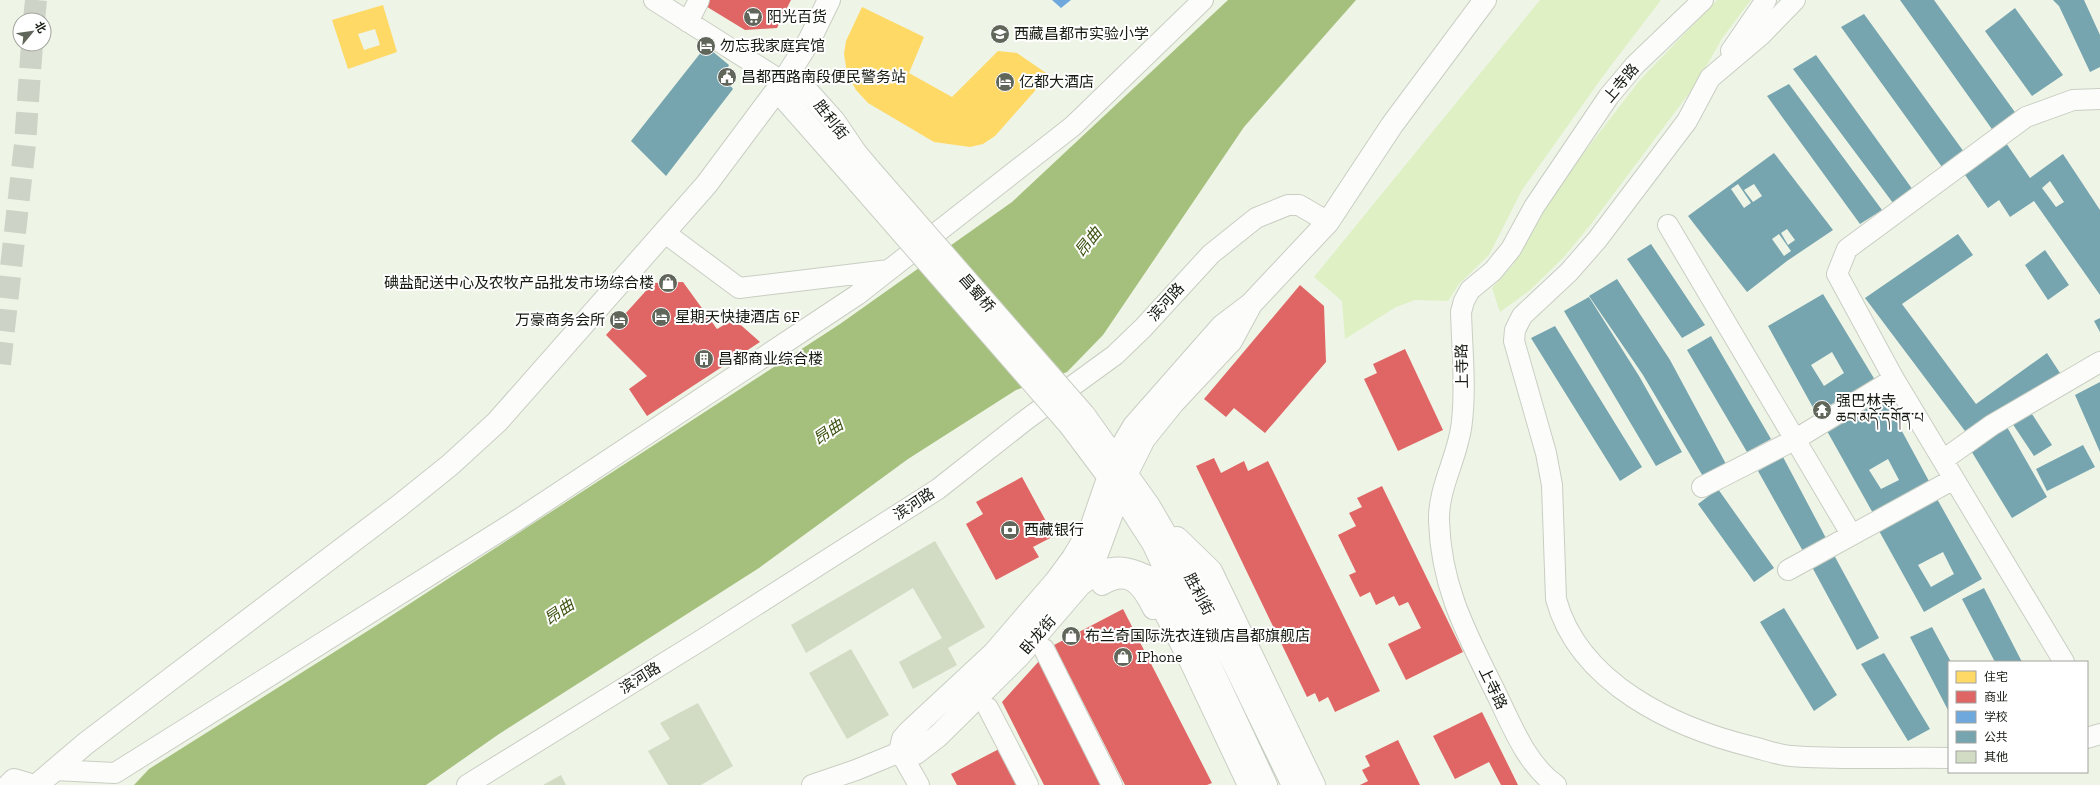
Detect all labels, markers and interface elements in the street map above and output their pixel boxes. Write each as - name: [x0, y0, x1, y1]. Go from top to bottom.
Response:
- supermarket icon: 阳光百货: [742, 6, 764, 28]
- place label: 阳光百货: [767, 8, 827, 26]
- north arrow: [12, 12, 52, 52]
- text: 北: [32, 19, 49, 35]
- school or university icon: 西藏昌都市实验小学: [989, 23, 1011, 45]
- place label: 西藏昌都市实验小学: [1014, 25, 1149, 43]
- hotel icon: 勿忘我家庭宾馆: [695, 35, 717, 57]
- place label: 勿忘我家庭宾馆: [720, 37, 825, 55]
- street label: 上寺路: [1600, 60, 1642, 106]
- public building icon: 昌都西路南段便民警务站: [716, 66, 738, 88]
- place label: 昌都西路南段便民警务站: [741, 68, 906, 86]
- hotel icon: 亿都大酒店: [994, 71, 1016, 93]
- place label: 亿都大酒店: [1019, 73, 1094, 91]
- street label: 胜利街: [810, 97, 852, 143]
- water label: 昂曲: [1071, 222, 1107, 260]
- street label: 昌蜀桥: [955, 270, 999, 316]
- shop icon: 碘盐配送中心及农牧产品批发市场综合楼: [657, 272, 679, 294]
- place label: 碘盐配送中心及农牧产品批发市场综合楼: [384, 274, 654, 292]
- street label: 滨河路: [1144, 279, 1188, 325]
- hotel icon: 星期天快捷酒店 6F: [650, 306, 672, 328]
- place label: 星期天快捷酒店 6F: [675, 308, 800, 326]
- hotel icon: 万豪商务会所: [608, 309, 630, 331]
- place label: 万豪商务会所: [515, 311, 605, 329]
- street label: 上寺路: [1453, 343, 1471, 389]
- building icon: 昌都商业综合楼: [693, 348, 715, 370]
- place label: 昌都商业综合楼: [718, 350, 823, 368]
- place label: 强巴林寺 ཆབ་མདོ་དགོན་པ: [1836, 392, 1924, 431]
- temple icon: 强巴林寺 ཆབ་མདོ་དགོན་པ: [1811, 399, 1833, 421]
- water label: 昂曲: [809, 414, 848, 449]
- street label: 滨河路: [890, 484, 938, 524]
- bank icon: 西藏银行: [999, 519, 1021, 541]
- place label: 西藏银行: [1024, 521, 1084, 539]
- street label: 胜利街: [1180, 570, 1218, 618]
- water label: 昂曲: [540, 594, 579, 629]
- street label: 卧龙街: [1016, 612, 1060, 658]
- shop icon: 布兰奇国际洗衣连锁店昌都旗舰店: [1060, 625, 1082, 647]
- place label: 布兰奇国际洗衣连锁店昌都旗舰店: [1085, 627, 1310, 645]
- shop icon: IPhone: [1112, 646, 1134, 668]
- place label: IPhone: [1137, 648, 1182, 666]
- street label: 滨河路: [616, 658, 664, 698]
- legend: [1948, 661, 2088, 773]
- street label: 上寺路: [1475, 664, 1511, 712]
- text: 住宅: [1984, 670, 2008, 684]
- text: 商业: [1984, 690, 2008, 704]
- text: 学校: [1984, 710, 2008, 724]
- text: 公共: [1984, 730, 2008, 744]
- text: 其他: [1984, 750, 2008, 764]

